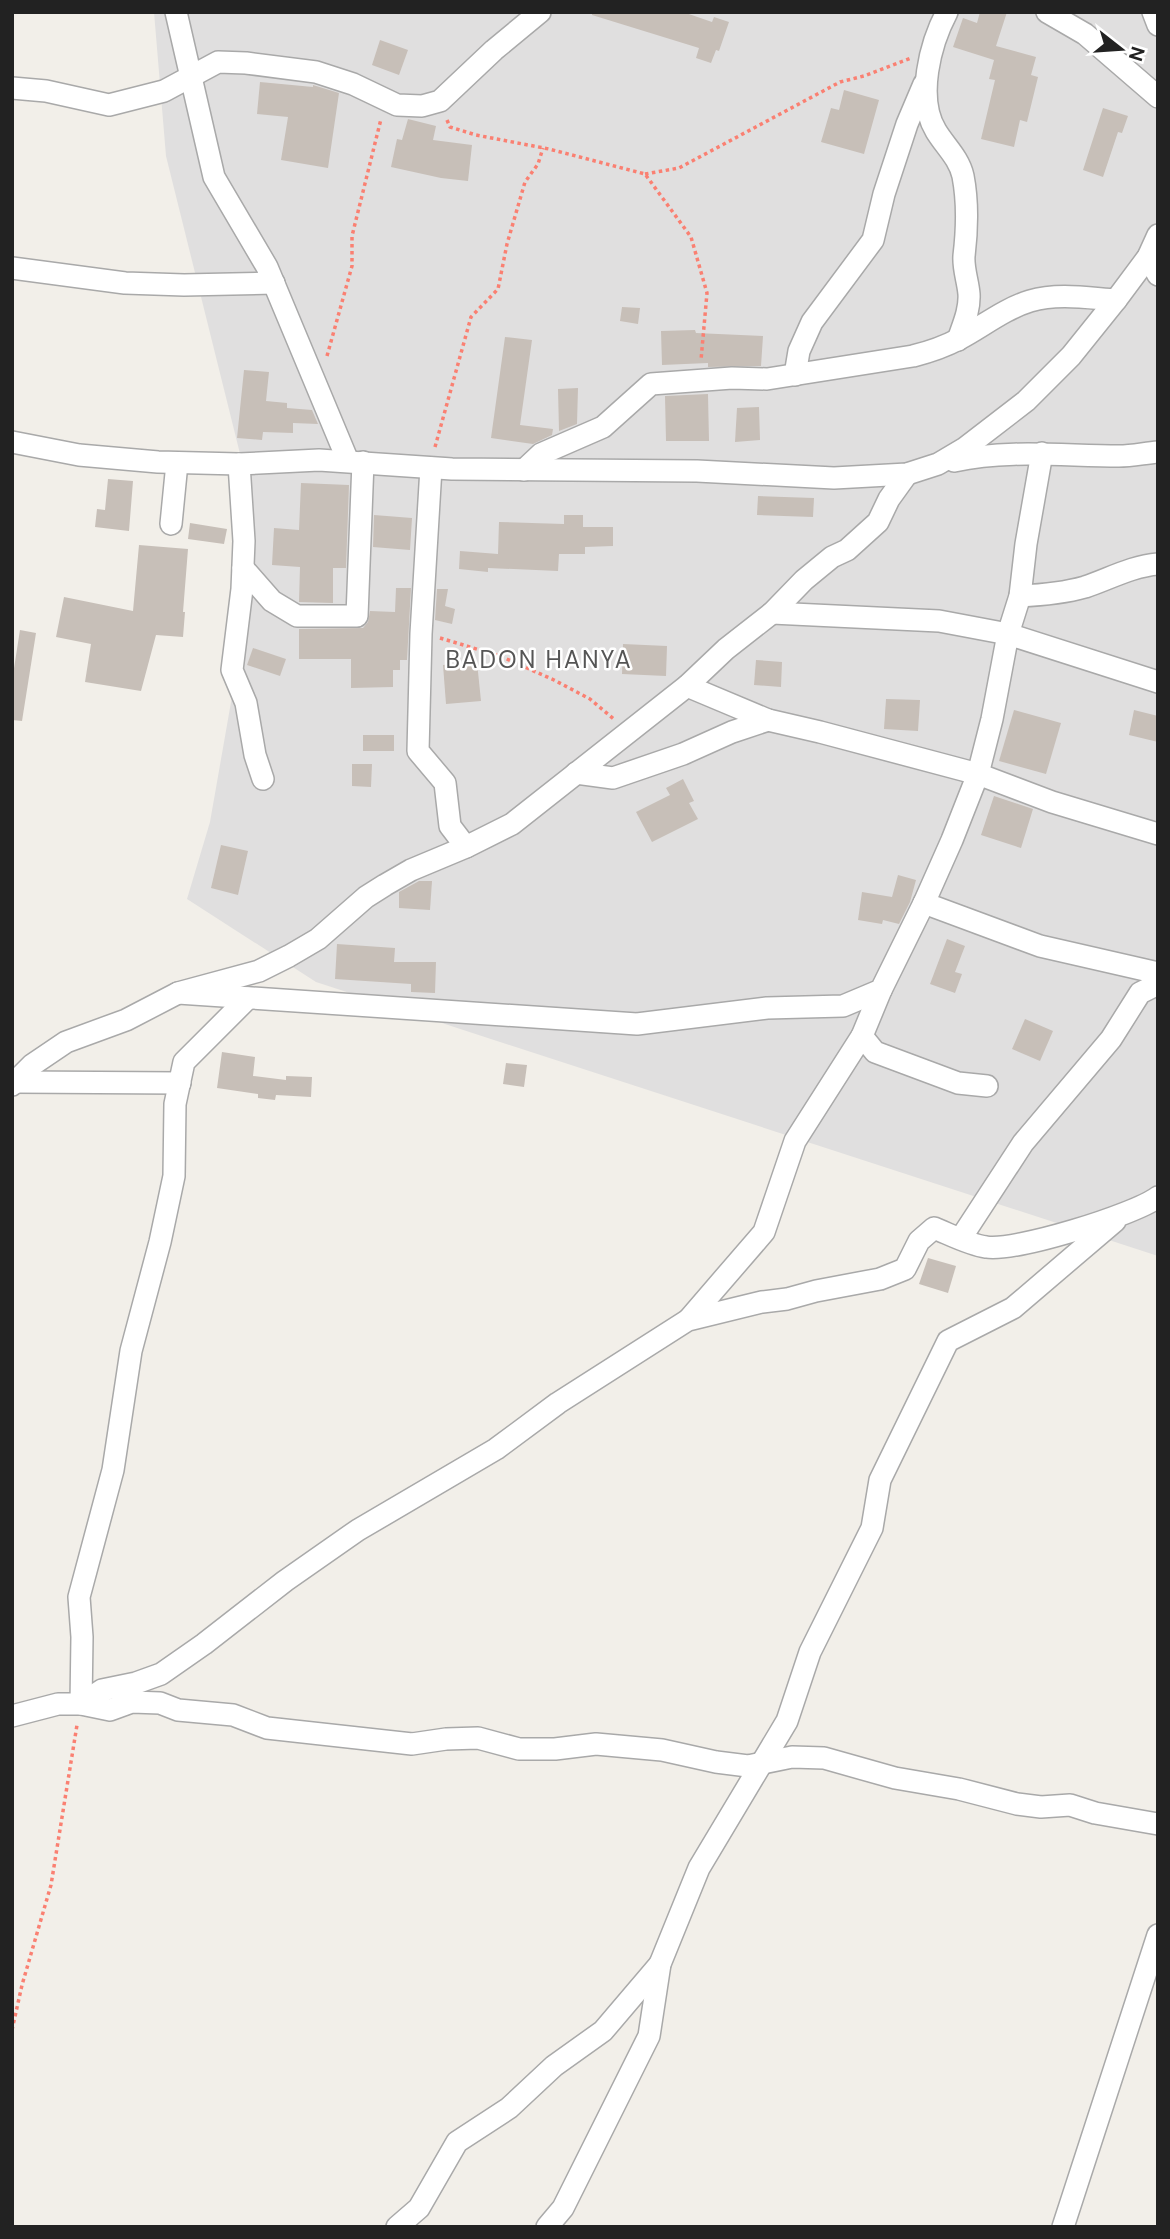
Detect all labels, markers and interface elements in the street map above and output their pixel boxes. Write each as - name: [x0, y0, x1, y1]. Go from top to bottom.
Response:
- north arrow: [1086, 14, 1156, 84]
- text: N: [1123, 44, 1151, 64]
- district label: BADON HANYA: [445, 644, 633, 675]

